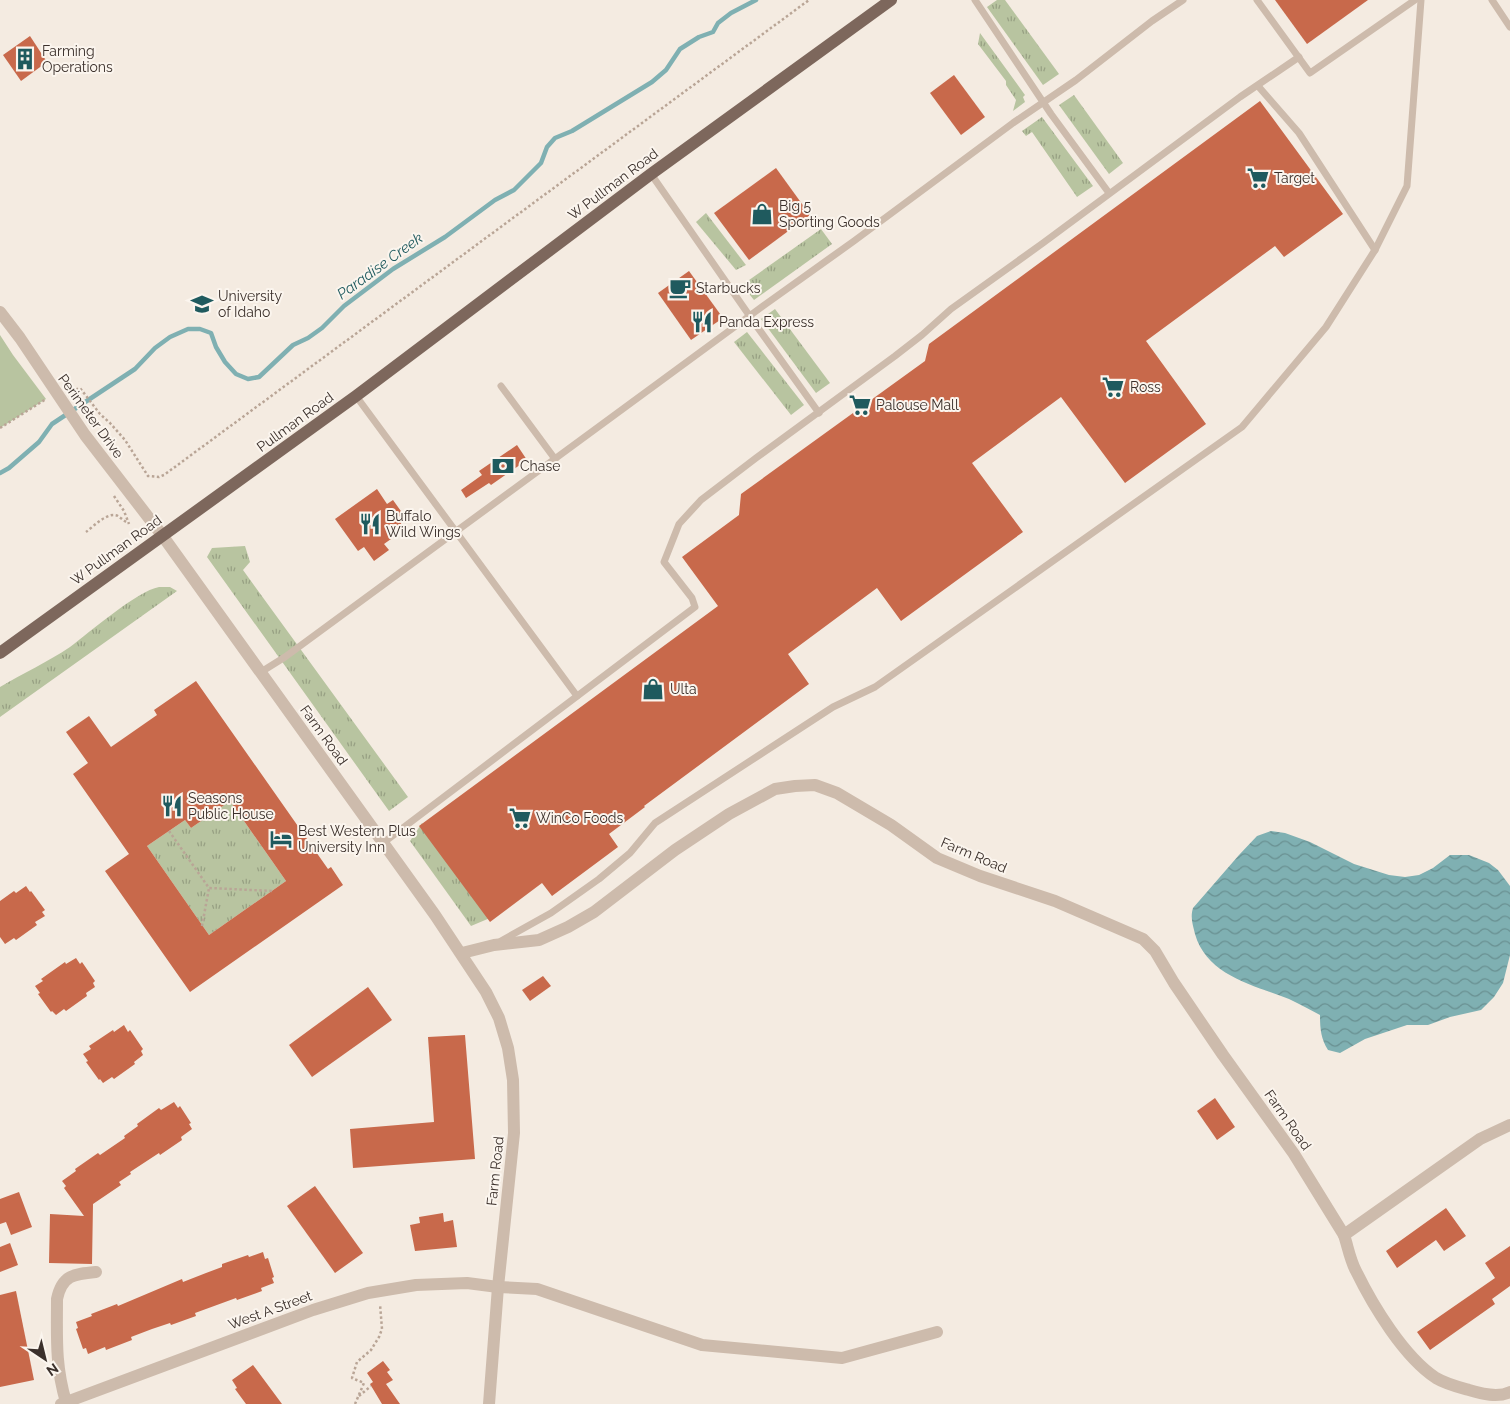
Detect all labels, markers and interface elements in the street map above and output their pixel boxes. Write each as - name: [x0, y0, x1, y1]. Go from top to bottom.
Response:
- place label: Farming Operations: [42, 43, 113, 75]
- building icon: Farming Operations: [12, 46, 38, 72]
- street label: W Pullman Road: [565, 145, 661, 223]
- supermarket icon: Target: [1245, 165, 1271, 191]
- place label: Target: [1274, 170, 1315, 186]
- place label: Big 5 Sporting Goods: [779, 198, 880, 230]
- shop icon: Big 5 Sporting Goods: [749, 201, 775, 227]
- water label: Paradise Creek: [334, 229, 426, 303]
- cafe icon: Starbucks: [667, 275, 693, 301]
- place label: Starbucks: [696, 280, 761, 296]
- place label: University of Idaho: [218, 288, 283, 320]
- school or university icon: University of Idaho: [189, 291, 215, 317]
- restaurant icon: Panda Express: [689, 309, 715, 335]
- place label: Panda Express: [719, 314, 814, 330]
- street label: Perimeter Drive: [55, 371, 127, 461]
- supermarket icon: Ross: [1100, 374, 1126, 400]
- place label: Ross: [1130, 379, 1161, 395]
- street label: Pullman Road: [254, 389, 336, 455]
- supermarket icon: Palouse Mall: [847, 392, 873, 418]
- place label: Palouse Mall: [876, 397, 959, 413]
- bank icon: Chase: [490, 453, 516, 479]
- place label: Chase: [520, 458, 560, 474]
- place label: Buffalo Wild Wings: [386, 508, 461, 540]
- restaurant icon: Buffalo Wild Wings: [357, 511, 383, 537]
- street label: W Pullman Road: [68, 512, 164, 588]
- shop icon: Ulta: [640, 676, 666, 702]
- place label: Ulta: [670, 681, 697, 697]
- street label: Farm Road: [297, 702, 351, 768]
- place label: Seasons Public House: [188, 790, 274, 822]
- restaurant icon: Seasons Public House: [159, 793, 185, 819]
- supermarket icon: WinCo Foods: [507, 805, 533, 831]
- place label: WinCo Foods: [536, 810, 623, 826]
- place label: Best Western Plus University Inn: [298, 823, 416, 855]
- hotel icon: Best Western Plus University Inn: [268, 826, 294, 852]
- street label: Farm Road: [939, 834, 1009, 876]
- street label: Farm Road: [1261, 1087, 1315, 1153]
- street label: Farm Road: [483, 1135, 507, 1207]
- street label: West A Street: [226, 1287, 314, 1333]
- north arrow: [20, 1334, 70, 1384]
- text: N: [43, 1360, 61, 1379]

